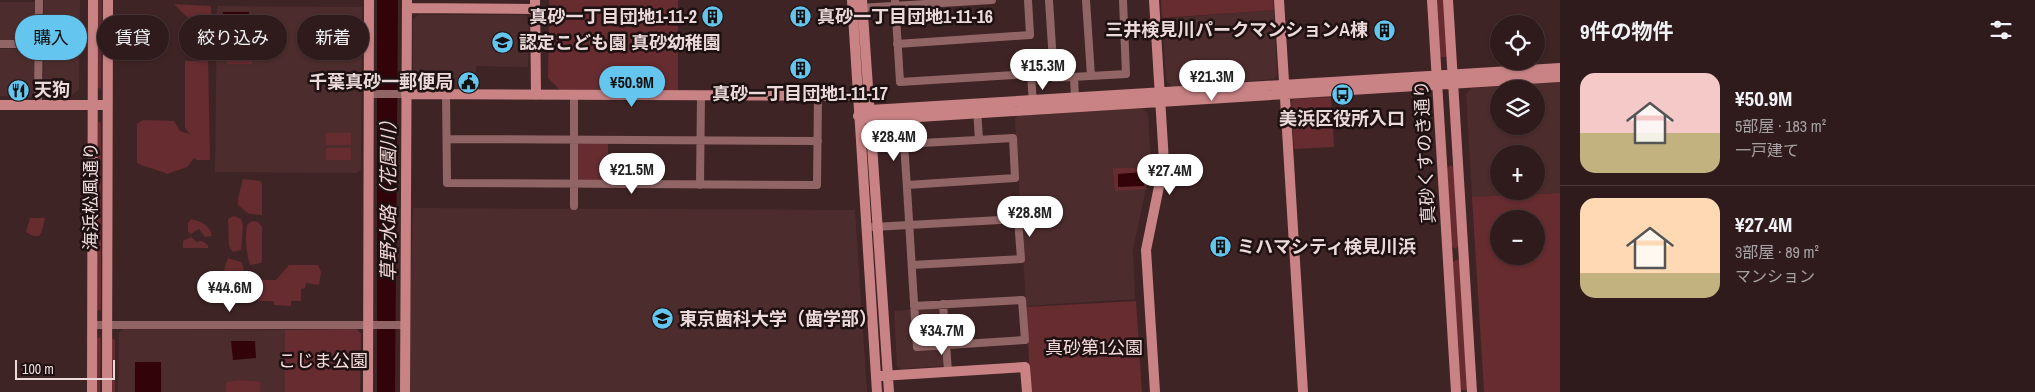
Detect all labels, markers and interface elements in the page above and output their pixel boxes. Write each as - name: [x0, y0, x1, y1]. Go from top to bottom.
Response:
- place label: 真砂一丁目団地1-11-2: [529, 4, 697, 29]
- place label: 真砂一丁目団地1-11-16: [817, 4, 993, 29]
- building icon: 真砂一丁目団地1-11-2: [701, 5, 725, 29]
- building icon: 真砂一丁目団地1-11-16: [789, 5, 813, 29]
- chip: 購入: [15, 15, 87, 60]
- chip: 賃貸: [97, 15, 169, 60]
- chip: 絞り込み: [179, 15, 287, 60]
- chip: 新着: [297, 15, 369, 60]
- map controls: [1490, 15, 1545, 265]
- button: locate: [1490, 15, 1545, 70]
- icon: filters: [1987, 16, 2015, 44]
- place label: 三井検見川パークマンションA棟: [1105, 17, 1368, 42]
- text: 9件の物件: [1580, 17, 1674, 46]
- building icon: 三井検見川パークマンションA棟: [1372, 18, 1396, 42]
- place label: 認定こども園 真砂幼稚園: [519, 30, 721, 55]
- school or university icon: 認定こども園 真砂幼稚園: [491, 31, 515, 55]
- pin: ¥15.3M: [1002, 48, 1084, 91]
- text: ¥15.3M: [1021, 54, 1065, 76]
- building icon: 真砂一丁目団地1-11-17: [788, 57, 812, 81]
- pin: ¥21.3M: [1171, 59, 1253, 102]
- text: ¥21.3M: [1190, 65, 1234, 87]
- pin: ¥50.9M: [591, 66, 673, 108]
- place label: 千葉真砂一郵便局: [309, 69, 453, 94]
- public building icon: 千葉真砂一郵便局: [457, 70, 481, 94]
- text: ¥50.9M: [610, 71, 654, 93]
- place label: 天狗: [34, 77, 70, 102]
- restaurant icon: 天狗: [6, 78, 30, 102]
- street label: 真砂くすのき通り: [1408, 80, 1441, 224]
- button: layers: [1490, 80, 1545, 135]
- place label: 真砂一丁目団地1-11-17: [712, 81, 888, 106]
- bus stop icon: 美浜区役所入口: [1330, 82, 1354, 106]
- text: ¥50.9M: [1735, 84, 1792, 113]
- icon: home: [1620, 93, 1680, 153]
- place label: 美浜区役所入口: [1279, 106, 1405, 131]
- water label: 草野水路（花園川）: [375, 110, 401, 282]
- text: 5部屋 · 183 m²: [1735, 115, 1826, 137]
- pin: ¥28.4M: [853, 120, 935, 162]
- text: ¥28.4M: [872, 125, 916, 147]
- text: 一戸建て: [1735, 139, 1799, 161]
- street label: 海浜松風通り: [78, 142, 103, 250]
- button: +: [1490, 145, 1545, 200]
- pin: ¥21.5M: [591, 152, 673, 195]
- pin: ¥27.4M: [1129, 154, 1211, 196]
- text: ¥21.5M: [610, 158, 654, 180]
- text: ¥27.4M: [1148, 159, 1192, 181]
- pin: ¥28.8M: [989, 196, 1071, 238]
- text: ¥28.8M: [1008, 201, 1052, 223]
- button: −: [1490, 210, 1545, 265]
- text: ¥27.4M: [1735, 210, 1792, 239]
- icon: home: [1620, 218, 1680, 278]
- place label: ミハマシティ検見川浜: [1237, 234, 1416, 259]
- building icon: ミハマシティ検見川浜: [1209, 235, 1233, 259]
- text: 3部屋 · 89 m²: [1735, 241, 1819, 263]
- text: マンション: [1735, 265, 1815, 287]
- pin: ¥44.6M: [189, 270, 271, 313]
- text: ¥44.6M: [208, 276, 252, 298]
- place label: 東京歯科大学（歯学部）: [679, 306, 877, 331]
- school or university icon: 東京歯科大学（歯学部）: [651, 307, 675, 331]
- pin: ¥34.7M: [901, 314, 983, 356]
- text: ¥34.7M: [920, 319, 964, 341]
- park label: 真砂第1公園: [1045, 335, 1143, 360]
- park label: こじま公園: [278, 348, 368, 373]
- scale bar: [15, 357, 115, 380]
- text: 100 m: [22, 360, 54, 378]

